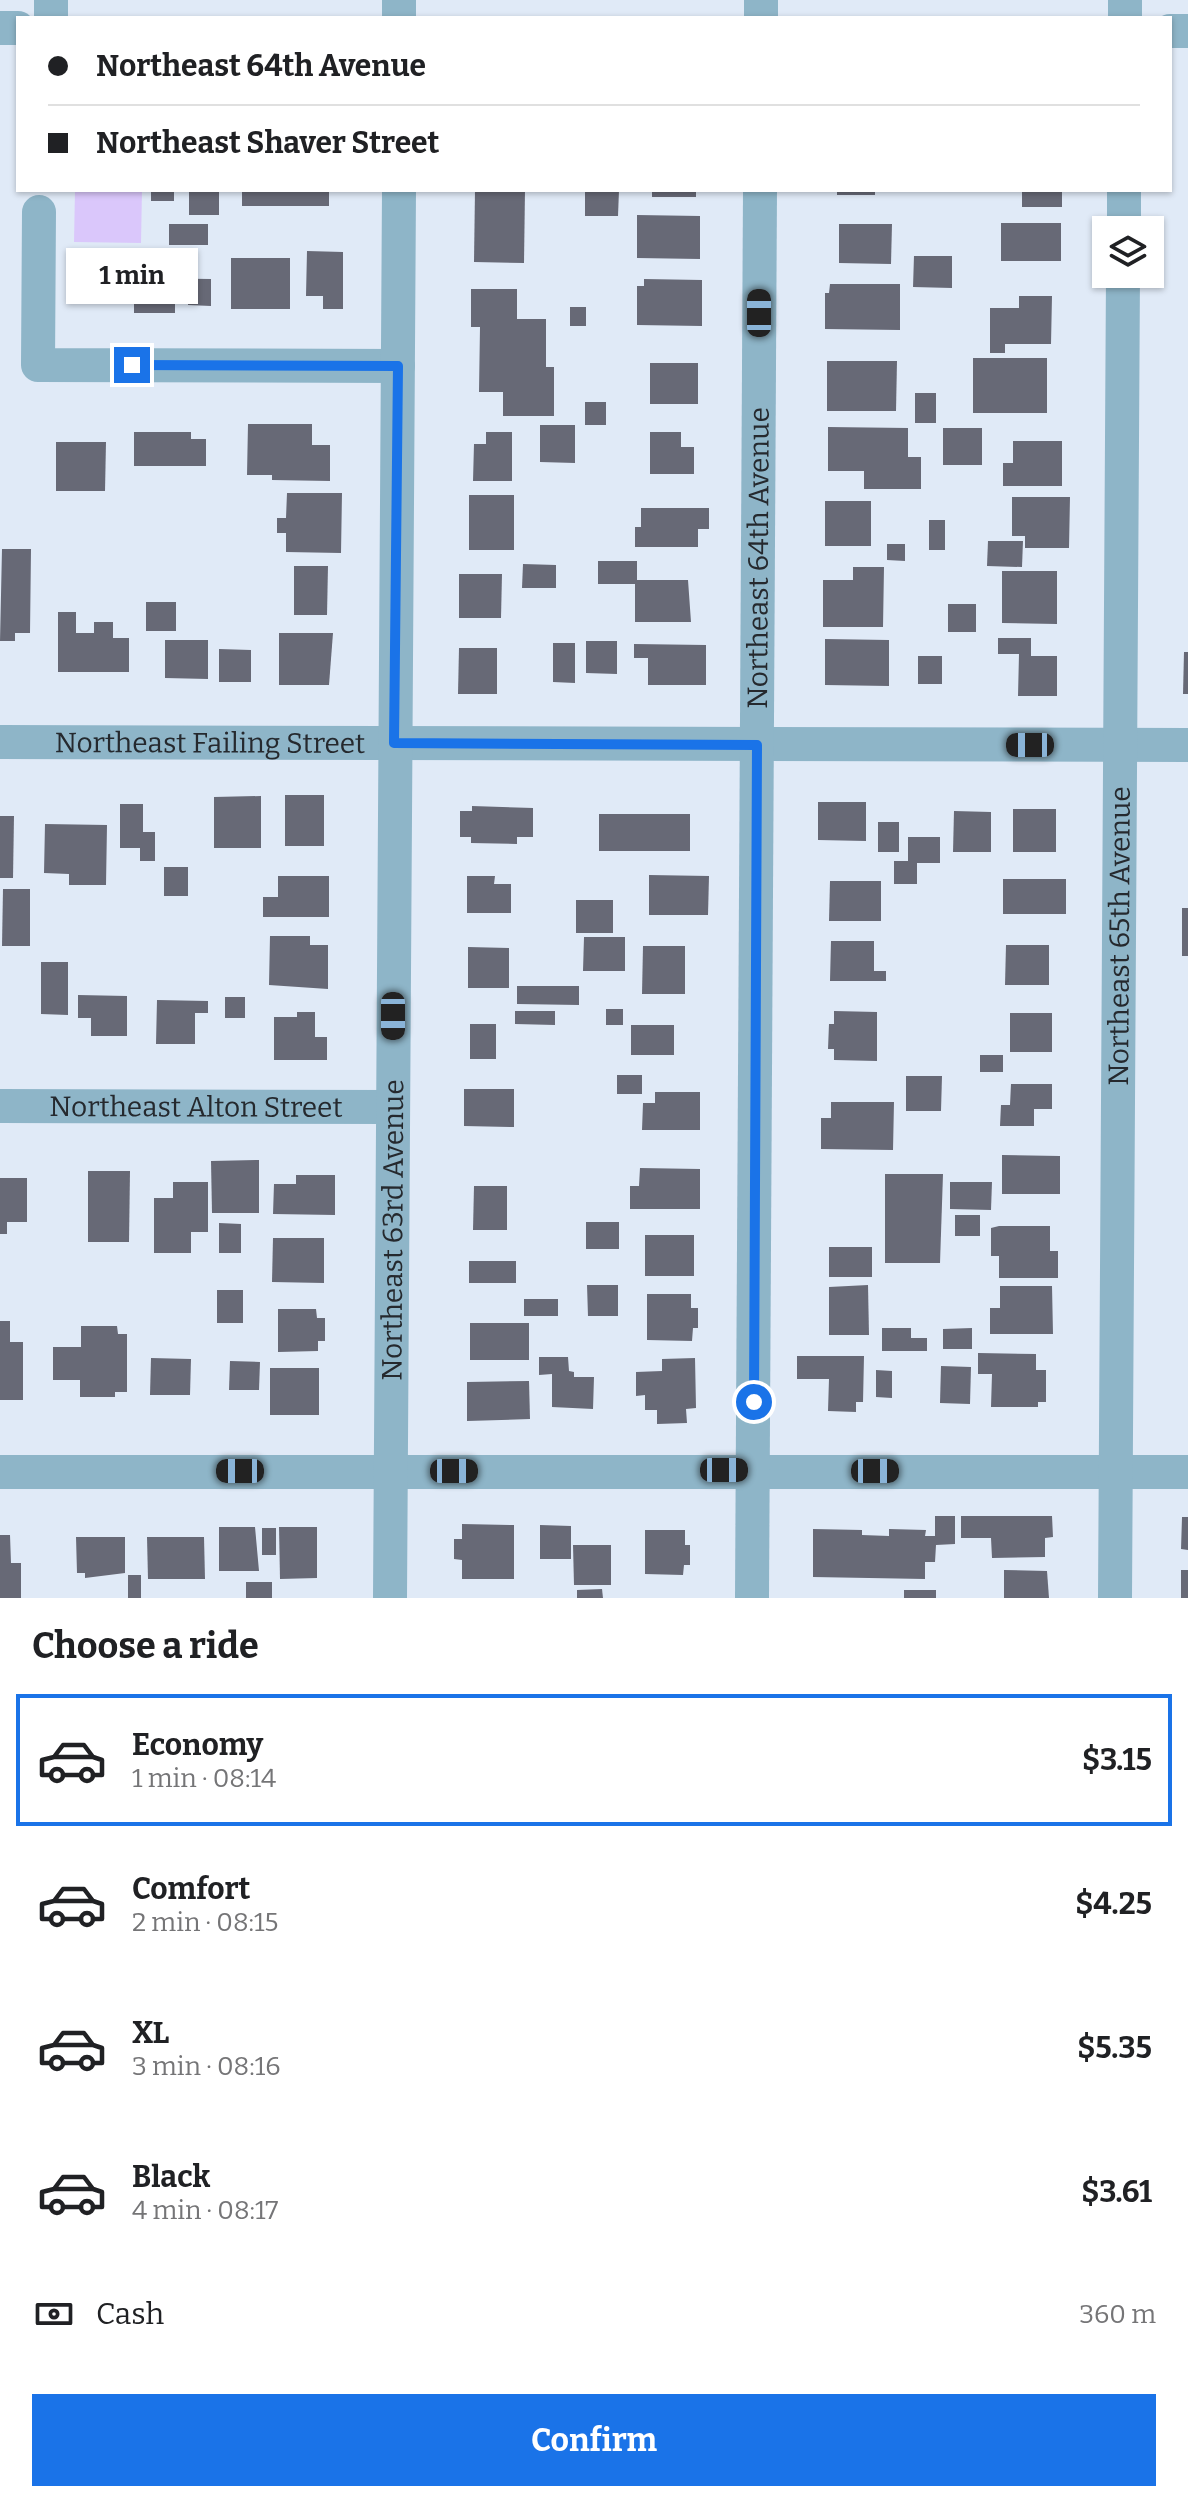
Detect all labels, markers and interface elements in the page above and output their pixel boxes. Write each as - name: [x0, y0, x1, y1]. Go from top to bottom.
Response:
- text: Northeast 64th Avenue: [96, 48, 426, 84]
- text: Northeast Shaver Street: [96, 125, 439, 161]
- map controls: [1092, 216, 1164, 288]
- button: layers: [1092, 216, 1164, 288]
- callout: 1 min: [66, 249, 198, 305]
- text: 1 min: [99, 260, 165, 291]
- car: [747, 289, 771, 337]
- route end: [114, 347, 150, 383]
- street label: Northeast 64th Avenue: [741, 407, 776, 709]
- street label: Northeast Failing Street: [55, 726, 365, 760]
- car: [1006, 733, 1054, 757]
- street label: Northeast 65th Avenue: [1102, 786, 1137, 1086]
- car: [381, 992, 405, 1040]
- street label: Northeast 63rd Avenue: [375, 1079, 410, 1381]
- street label: Northeast Alton Street: [49, 1090, 343, 1124]
- route start: [736, 1384, 772, 1420]
- car: [700, 1458, 748, 1482]
- car: [216, 1459, 264, 1483]
- car: [430, 1459, 478, 1483]
- car: [851, 1459, 899, 1483]
- text: Choose a ride: [32, 1624, 259, 1668]
- icon: car: [36, 1724, 108, 1796]
- text: Economy: [132, 1727, 263, 1763]
- text: $3.15: [1082, 1742, 1152, 1778]
- text: 1 min · 08:14: [132, 1763, 276, 1794]
- icon: car: [36, 1868, 108, 1940]
- text: Comfort: [132, 1871, 250, 1907]
- text: $4.25: [1075, 1886, 1152, 1922]
- text: 2 min · 08:15: [132, 1907, 278, 1938]
- icon: car: [36, 2012, 108, 2084]
- text: XL: [132, 2015, 169, 2051]
- text: $5.35: [1077, 2030, 1152, 2066]
- text: 3 min · 08:16: [132, 2051, 281, 2082]
- icon: car: [36, 2156, 108, 2228]
- text: Black: [132, 2159, 210, 2195]
- text: $3.61: [1081, 2174, 1152, 2210]
- text: 4 min · 08:17: [132, 2195, 278, 2226]
- icon: cash: [32, 2292, 76, 2336]
- text: Cash: [96, 2296, 164, 2332]
- text: 360 m: [1079, 2299, 1156, 2330]
- button: Confirm: [32, 2394, 1156, 2486]

